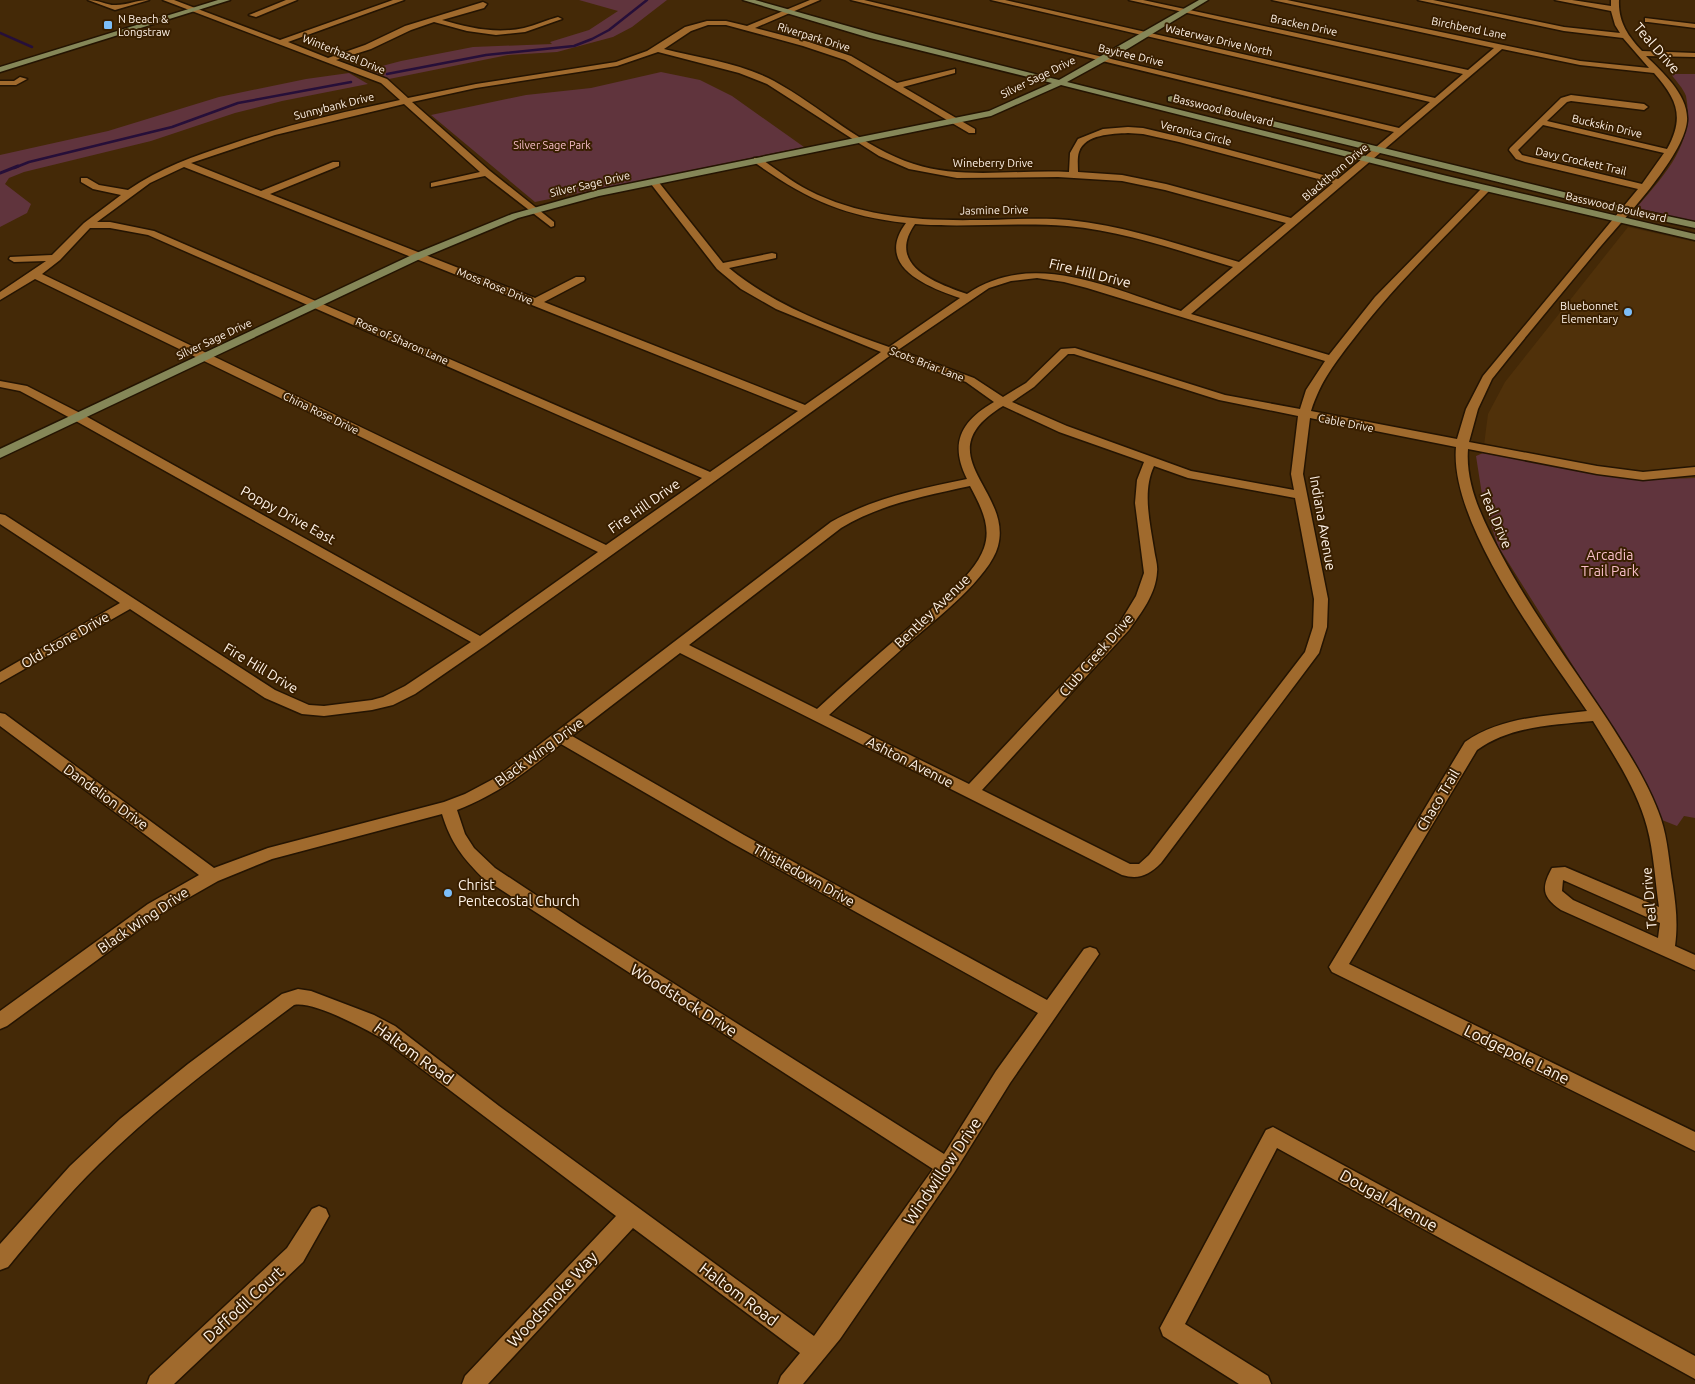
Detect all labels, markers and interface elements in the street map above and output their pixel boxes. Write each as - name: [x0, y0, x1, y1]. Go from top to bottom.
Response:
- street label: Bracken Drive: [1269, 12, 1339, 38]
- place label: N Beach & Longstraw: [118, 13, 171, 38]
- street label: Birchbend Lane: [1430, 15, 1508, 41]
- marker: N Beach & Longstraw: [102, 19, 114, 31]
- street label: Teal Drive: [1631, 19, 1683, 77]
- street label: Riverpark Drive: [776, 20, 852, 54]
- street label: Waterway Drive North: [1164, 22, 1274, 58]
- street label: Winterhazel Drive: [301, 32, 387, 76]
- street label: Baytree Drive: [1097, 42, 1165, 68]
- street label: Silver Sage Drive: [999, 54, 1077, 100]
- street label: Sunnybank Drive: [293, 90, 375, 122]
- street label: Basswood Boulevard: [1172, 92, 1274, 128]
- street label: Buckskin Drive: [1571, 112, 1643, 140]
- street label: Veronica Circle: [1159, 118, 1233, 148]
- park label: Silver Sage Park: [513, 139, 591, 151]
- street label: Blackthorn Drive: [1300, 141, 1370, 203]
- street label: Davy Crockett Trail: [1534, 145, 1628, 177]
- street label: Wineberry Drive: [953, 157, 1033, 169]
- street label: Silver Sage Drive: [549, 169, 631, 199]
- street label: Basswood Boulevard: [1565, 190, 1667, 224]
- street label: Jasmine Drive: [959, 203, 1029, 217]
- street label: Fire Hill Drive: [1047, 255, 1133, 291]
- street label: Moss Rose Drive: [455, 265, 535, 307]
- place label: Bluebonnet Elementary: [1560, 300, 1619, 325]
- marker: Bluebonnet Elementary: [1622, 306, 1634, 318]
- street label: Rose of Sharon Lane: [354, 315, 450, 367]
- street label: Silver Sage Drive: [174, 316, 254, 362]
- street label: Scots Briar Lane: [888, 344, 966, 384]
- street label: China Rose Drive: [281, 389, 361, 437]
- street label: Cable Drive: [1317, 412, 1375, 434]
- street label: Indiana Avenue: [1307, 474, 1339, 572]
- street label: Fire Hill Drive: [605, 475, 683, 537]
- street label: Poppy Drive East: [238, 482, 339, 548]
- street label: Teal Drive: [1477, 487, 1515, 551]
- park label: Arcadia Trail Park: [1581, 547, 1639, 579]
- street label: Bentley Avenue: [891, 571, 973, 651]
- street label: Old Stone Drive: [18, 608, 112, 672]
- street label: Club Creek Drive: [1056, 610, 1136, 700]
- street label: Fire Hill Drive: [221, 640, 301, 696]
- street label: Black Wing Drive: [492, 715, 586, 789]
- street label: Ashton Avenue: [864, 733, 956, 791]
- street label: Dandelion Drive: [61, 761, 151, 833]
- street label: Chaco Trail: [1413, 766, 1463, 833]
- street label: Thistledown Drive: [750, 840, 858, 910]
- street label: Teal Drive: [1638, 866, 1660, 930]
- place label: Christ Pentecostal Church: [458, 877, 580, 909]
- street label: Black Wing Drive: [95, 884, 191, 956]
- marker: Christ Pentecostal Church: [442, 887, 454, 899]
- street label: Woodstock Drive: [627, 960, 741, 1040]
- street label: Haltom Road: [371, 1018, 457, 1088]
- street label: Lodgepole Lane: [1462, 1021, 1572, 1087]
- street label: Windwillow Drive: [899, 1114, 985, 1228]
- street label: Dougal Avenue: [1337, 1166, 1441, 1234]
- street label: Woodsmoke Way: [503, 1248, 601, 1350]
- street label: Haltom Road: [696, 1259, 782, 1329]
- street label: Daffodil Court: [199, 1262, 287, 1346]

